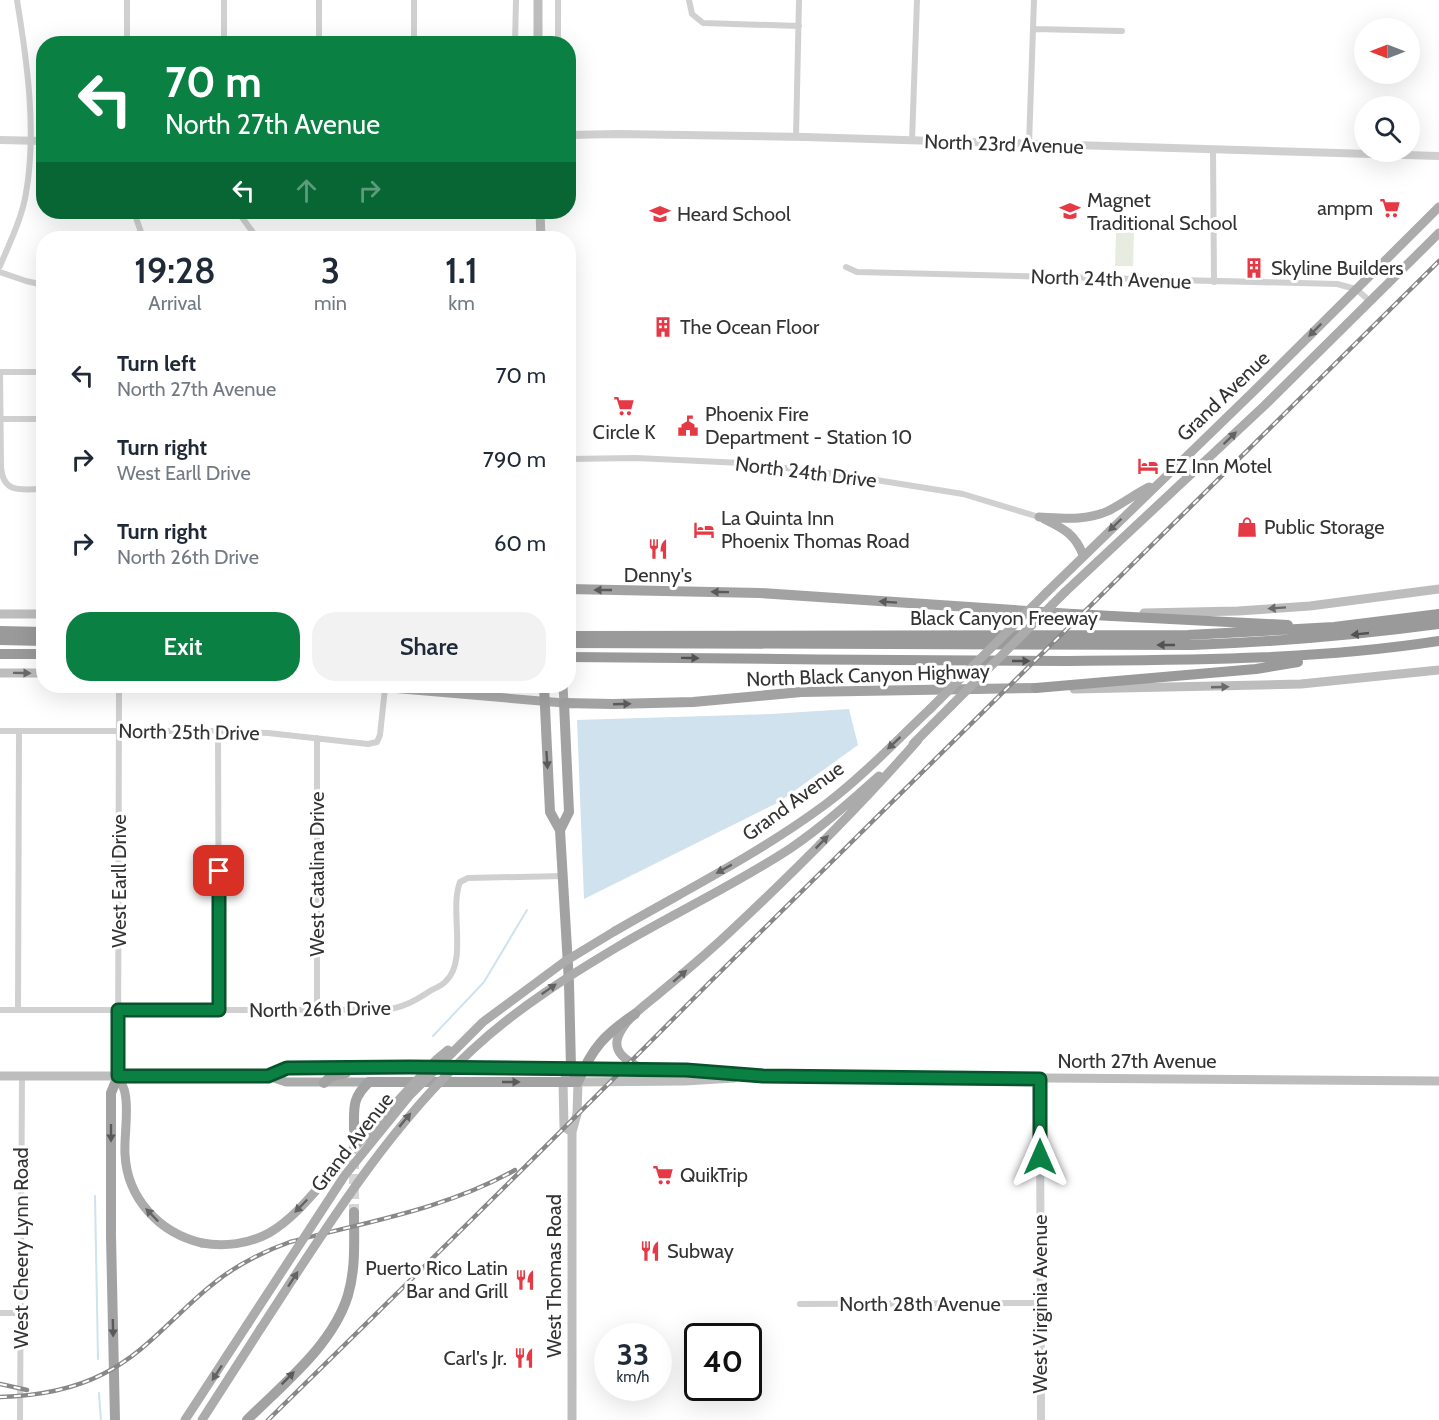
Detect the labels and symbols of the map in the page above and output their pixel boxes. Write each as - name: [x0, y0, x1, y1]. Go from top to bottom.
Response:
- north arrow: [1354, 18, 1420, 84]
- street label: North 23rd Avenue: [924, 129, 1084, 159]
- place label: Magnet Traditional School: [1087, 188, 1238, 235]
- place label: ampm: [1317, 196, 1373, 220]
- supermarket icon: ampm: [1378, 196, 1402, 220]
- school or university icon: Magnet Traditional School: [1058, 199, 1082, 223]
- school or university icon: Heard School: [648, 202, 672, 226]
- place label: Heard School: [677, 202, 791, 226]
- building icon: Skyline Builders: [1242, 256, 1266, 280]
- place label: Skyline Builders: [1271, 256, 1404, 280]
- street label: North 24th Avenue: [1030, 264, 1192, 294]
- building icon: The Ocean Floor: [651, 315, 675, 339]
- place label: The Ocean Floor: [680, 315, 820, 339]
- one-way arrow: [1309, 323, 1323, 337]
- street label: Grand Avenue: [1172, 346, 1274, 446]
- supermarket icon: Circle K: [612, 394, 636, 418]
- place label: Phoenix Fire Department - Station 10: [705, 402, 912, 449]
- public building icon: Phoenix Fire Department - Station 10: [676, 414, 700, 438]
- place label: Circle K: [593, 420, 656, 444]
- one-way arrow: [1223, 431, 1238, 445]
- street label: North 24th Drive: [734, 451, 878, 493]
- hotel icon: EZ Inn Motel: [1136, 454, 1160, 478]
- place label: EZ Inn Motel: [1165, 454, 1272, 478]
- place label: La Quinta Inn Phoenix Thomas Road: [721, 506, 910, 553]
- shop icon: Public Storage: [1235, 515, 1259, 539]
- place label: Public Storage: [1264, 515, 1384, 539]
- one-way arrow: [1109, 517, 1123, 531]
- hotel icon: La Quinta Inn Phoenix Thomas Road: [692, 518, 716, 542]
- restaurant icon: Denny's: [646, 537, 670, 561]
- place label: Denny's: [624, 563, 692, 587]
- one-way arrow: [594, 585, 613, 595]
- one-way arrow: [710, 587, 729, 597]
- one-way arrow: [879, 597, 898, 607]
- one-way arrow: [1267, 603, 1286, 613]
- street label: Black Canyon Freeway: [910, 606, 1098, 630]
- one-way arrow: [1351, 629, 1370, 639]
- one-way arrow: [1156, 640, 1175, 650]
- one-way arrow: [680, 653, 699, 662]
- one-way arrow: [1012, 656, 1031, 666]
- street label: North Black Canyon Highway: [746, 659, 990, 691]
- one-way arrow: [12, 668, 31, 678]
- one-way arrow: [1211, 682, 1230, 691]
- one-way arrow: [613, 699, 632, 709]
- street label: North 25th Drive: [118, 719, 260, 745]
- one-way arrow: [888, 735, 902, 749]
- one-way arrow: [542, 751, 552, 770]
- street label: Grand Avenue: [738, 756, 848, 846]
- street label: West Catalina Drive: [305, 791, 329, 957]
- street label: West Earll Drive: [107, 814, 131, 948]
- one-way arrow: [814, 836, 828, 850]
- pin: [193, 845, 244, 896]
- one-way arrow: [716, 864, 733, 874]
- one-way arrow: [672, 970, 687, 983]
- one-way arrow: [541, 983, 557, 995]
- street label: North 26th Drive: [249, 996, 391, 1022]
- street label: North 27th Avenue: [1057, 1049, 1217, 1073]
- one-way arrow: [501, 1077, 520, 1087]
- street label: Grand Avenue: [306, 1088, 398, 1196]
- one-way arrow: [398, 1113, 411, 1128]
- one-way arrow: [106, 1123, 116, 1142]
- position arrow: [1008, 1125, 1072, 1189]
- street label: West Cheery Lynn Road: [9, 1147, 33, 1349]
- supermarket icon: QuikTrip: [651, 1163, 675, 1187]
- place label: QuikTrip: [680, 1163, 748, 1187]
- street label: West Thomas Road: [542, 1194, 566, 1358]
- one-way arrow: [295, 1198, 308, 1213]
- one-way arrow: [145, 1208, 159, 1222]
- street label: West Virginia Avenue: [1028, 1215, 1052, 1393]
- restaurant icon: Subway: [638, 1239, 662, 1263]
- place label: Subway: [667, 1239, 734, 1263]
- place label: Puerto Rico Latin Bar and Grill: [365, 1256, 508, 1303]
- restaurant icon: Puerto Rico Latin Bar and Grill: [513, 1268, 537, 1292]
- one-way arrow: [287, 1272, 299, 1288]
- street label: North 28th Avenue: [839, 1292, 1001, 1316]
- one-way arrow: [108, 1318, 118, 1337]
- speed limit sign: 40: [684, 1323, 762, 1401]
- place label: Carl's Jr.: [443, 1346, 507, 1370]
- restaurant icon: Carl's Jr.: [512, 1346, 536, 1370]
- one-way arrow: [211, 1364, 222, 1381]
- one-way arrow: [281, 1372, 295, 1386]

